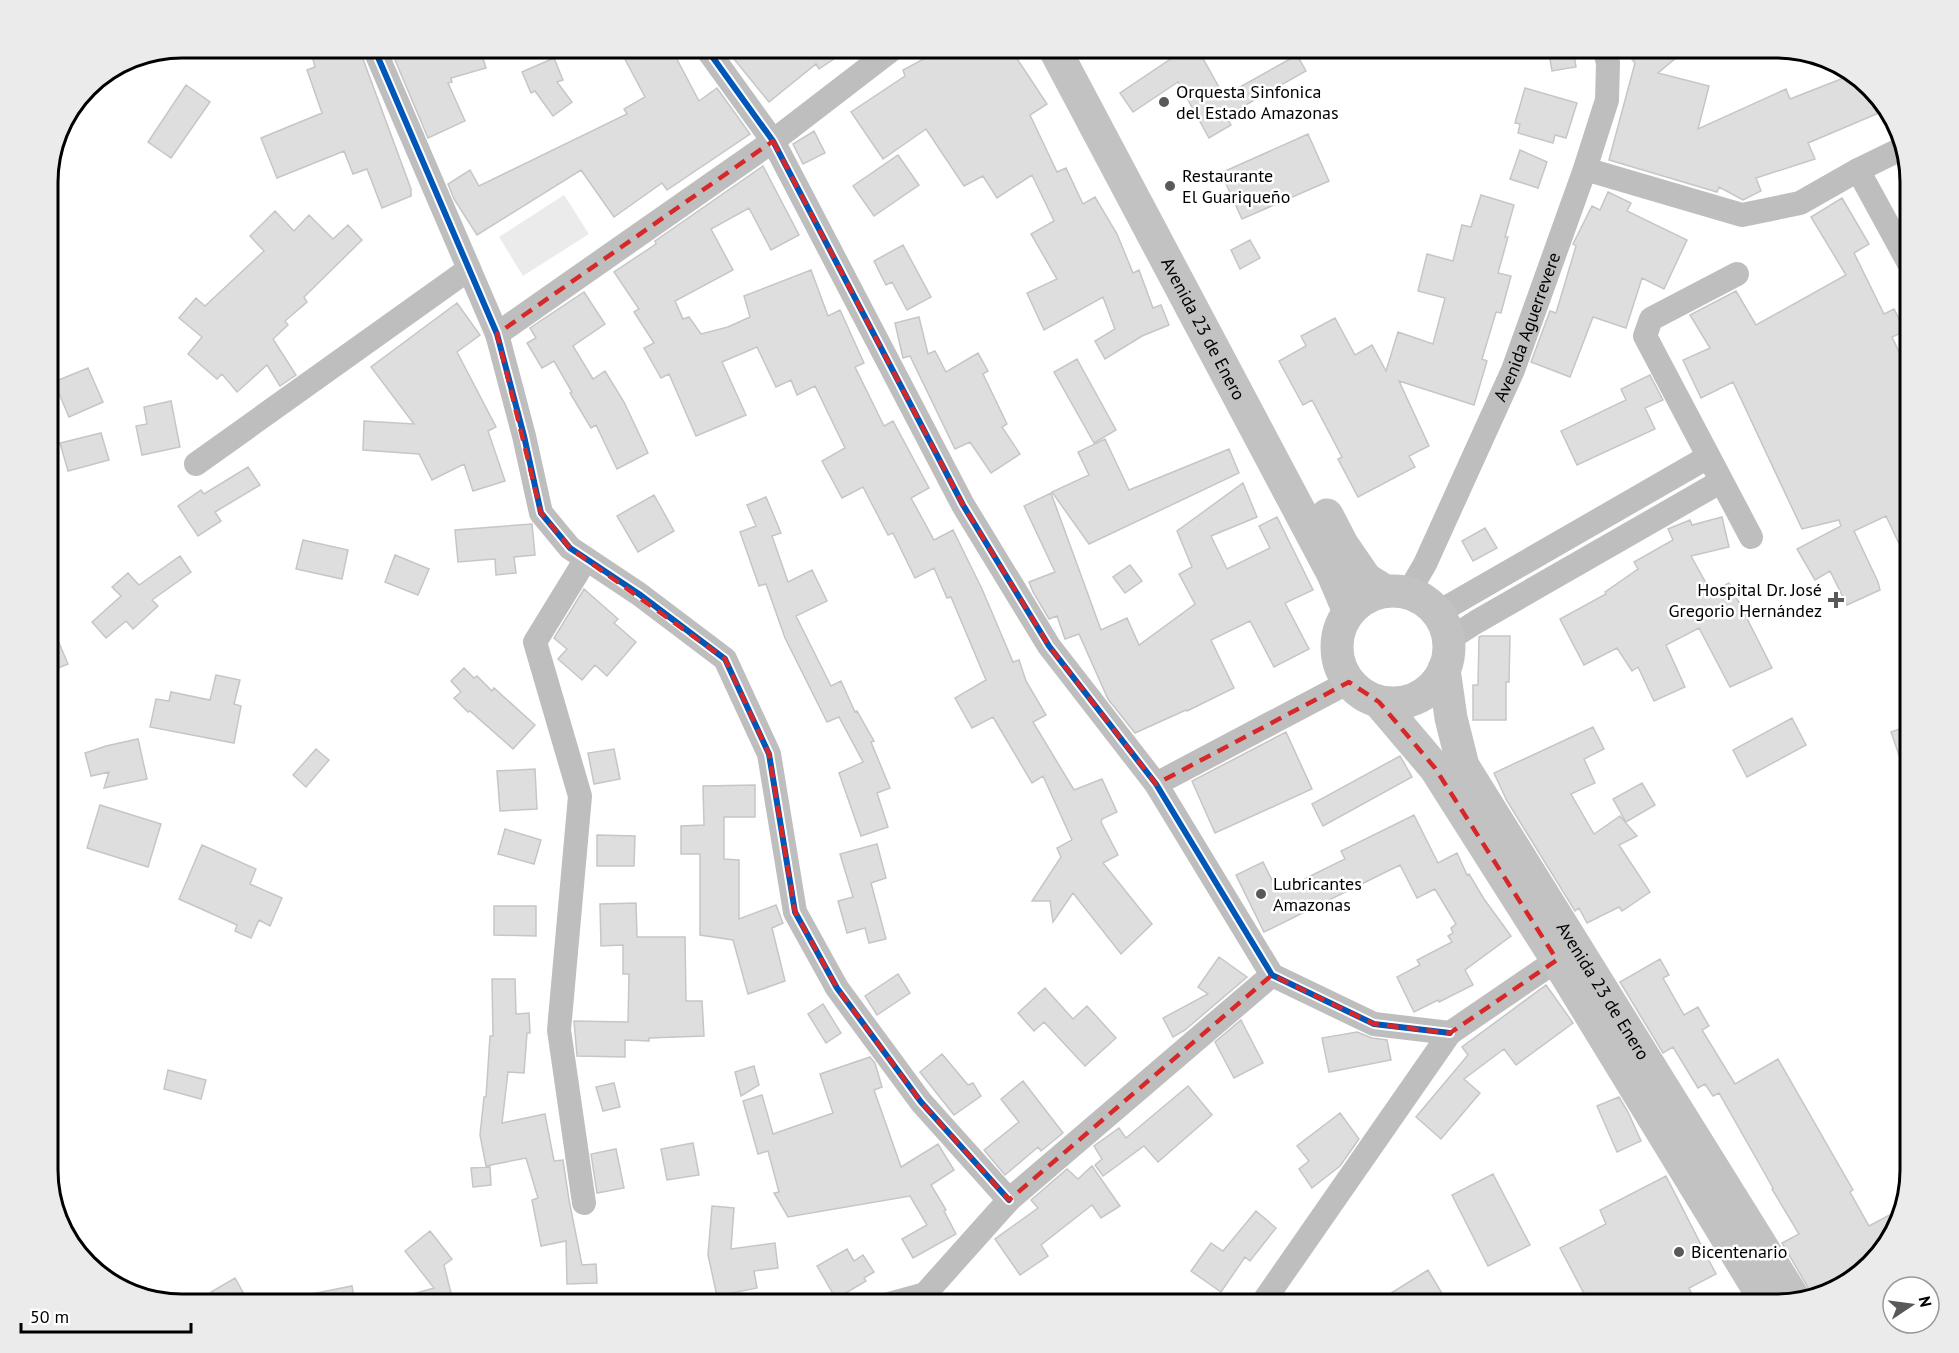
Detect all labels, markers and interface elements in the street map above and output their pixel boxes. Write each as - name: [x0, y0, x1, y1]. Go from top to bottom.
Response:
- place label: Orquesta Sinfonica del Estado Amazonas: [1176, 80, 1339, 124]
- marker: Orquesta Sinfonica del Estado Amazonas: [1157, 95, 1171, 109]
- place label: Restaurante El Guariqueño: [1182, 164, 1290, 208]
- marker: Restaurante El Guariqueño: [1163, 179, 1177, 193]
- street label: Avenida Aguerrevere: [1488, 249, 1565, 405]
- street label: Avenida 23 de Enero: [1156, 253, 1251, 404]
- place label: Hospital Dr. José Gregorio Hernández: [1669, 578, 1822, 622]
- marker: Hospital Dr. José Gregorio Hernández: [1827, 591, 1845, 609]
- place label: Lubricantes Amazonas: [1273, 872, 1362, 916]
- marker: Lubricantes Amazonas: [1254, 887, 1268, 901]
- street label: Avenida 23 de Enero: [1552, 918, 1655, 1064]
- place label: Bicentenario: [1691, 1240, 1787, 1263]
- marker: Bicentenario: [1672, 1245, 1686, 1259]
- north arrow: [1881, 1275, 1941, 1335]
- text: N: [1915, 1294, 1937, 1309]
- scale bar: [21, 1296, 190, 1334]
- text: 50 m: [30, 1305, 69, 1328]

